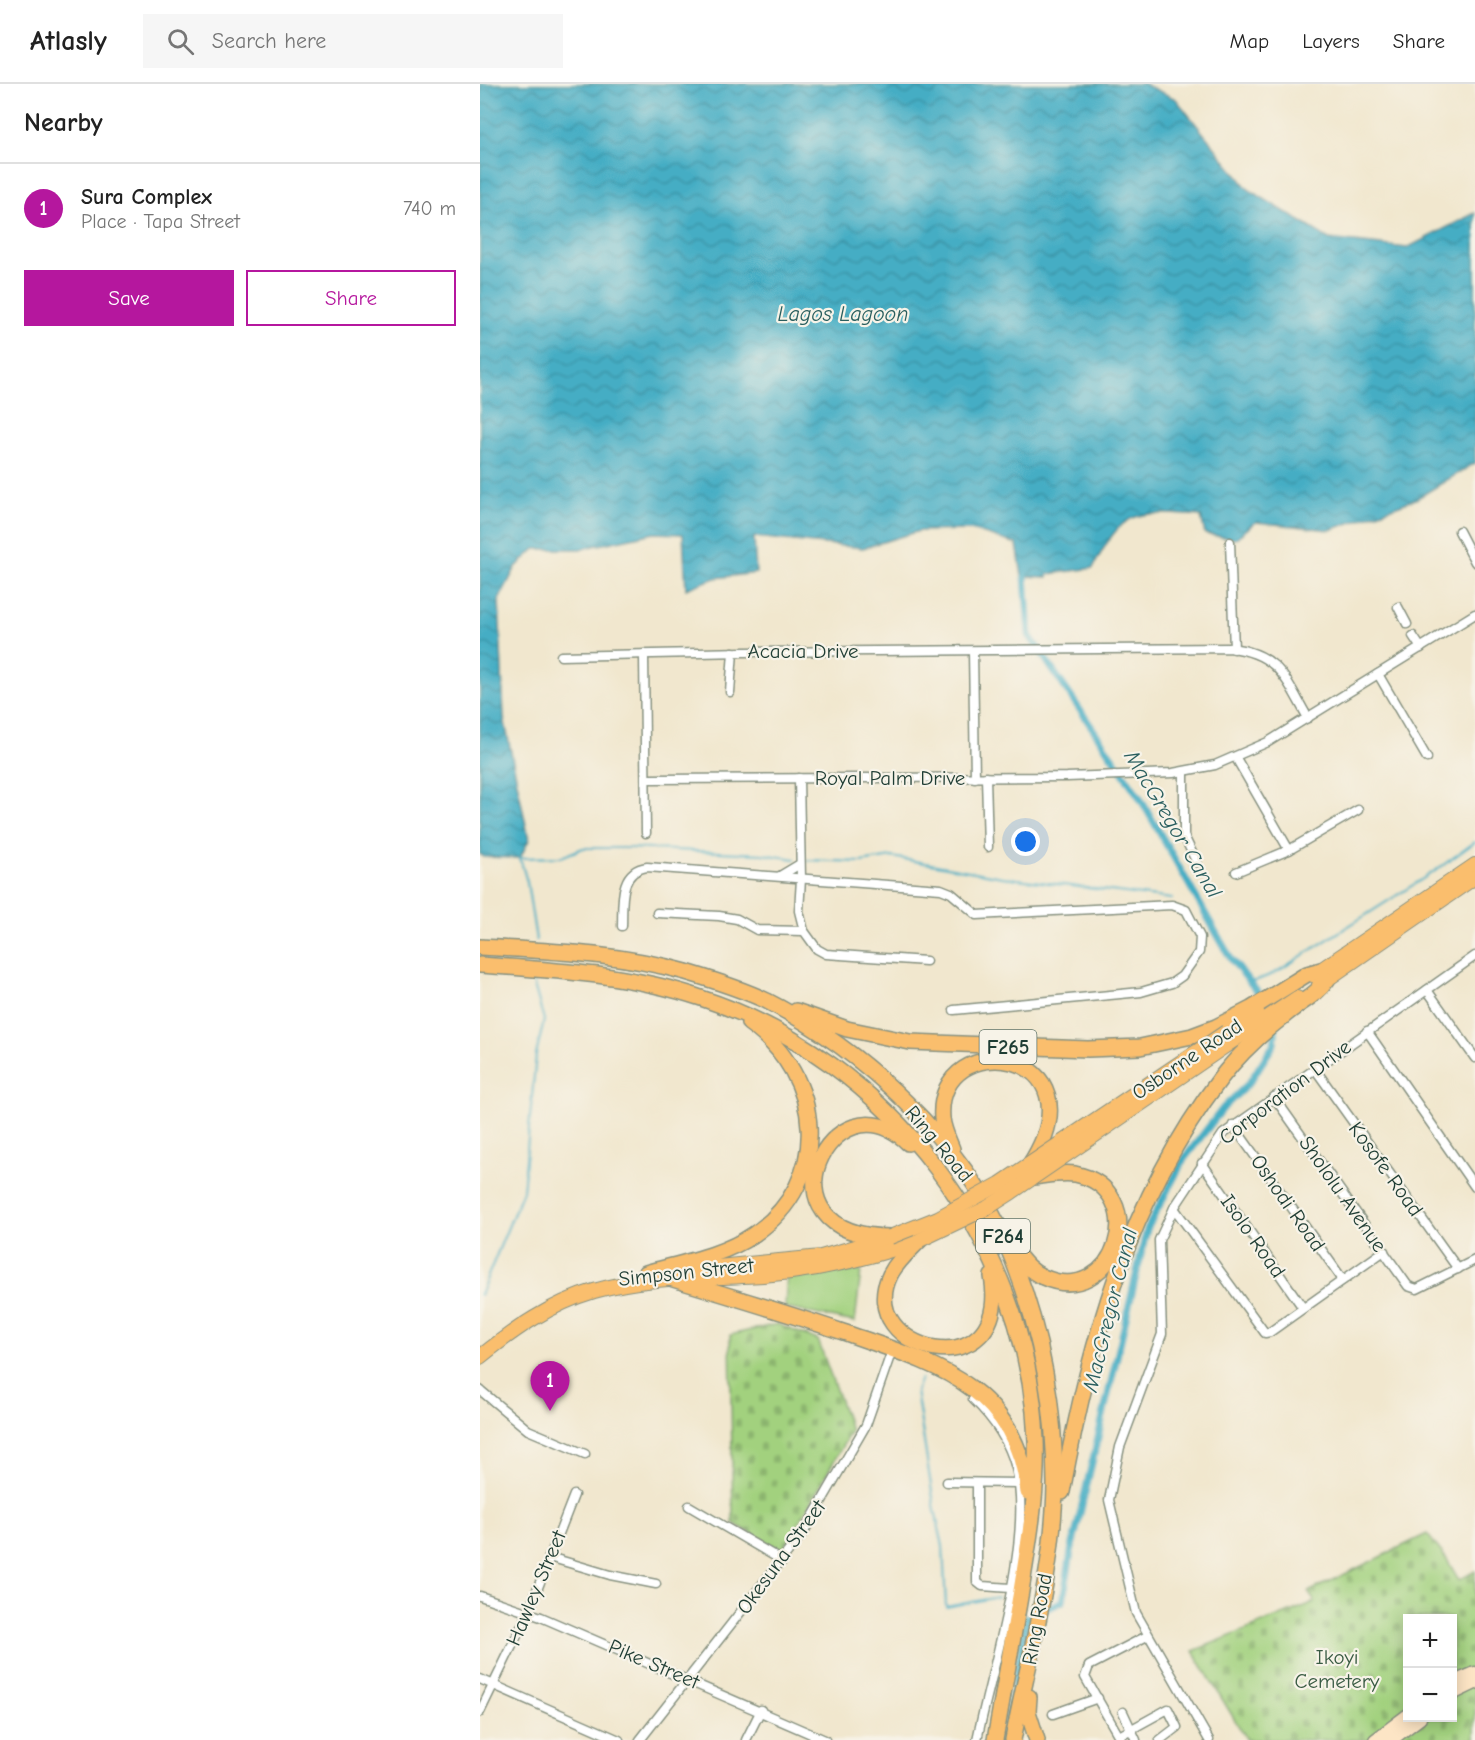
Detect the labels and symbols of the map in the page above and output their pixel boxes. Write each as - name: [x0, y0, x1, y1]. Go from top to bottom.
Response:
- water label: Lagos Lagoon: [778, 301, 908, 327]
- street label: Acacia Drive: [747, 639, 859, 663]
- water label: MacGregor Canal: [1118, 745, 1228, 904]
- street label: Royal Palm Drive: [815, 766, 965, 790]
- your location: [1011, 827, 1040, 856]
- street label: Osborne Road: [1127, 1013, 1247, 1105]
- road number: F265: [980, 1030, 1036, 1064]
- street label: Corporation Drive: [1214, 1035, 1356, 1149]
- street label: Ring Road: [900, 1101, 978, 1187]
- street label: Kosofe Road: [1344, 1117, 1428, 1221]
- street label: Shololu Avenue: [1294, 1131, 1392, 1257]
- street label: Oshodi Road: [1246, 1150, 1330, 1256]
- street label: Isolo Road: [1216, 1190, 1290, 1282]
- road number: F264: [976, 1219, 1030, 1253]
- water label: MacGregor Canal: [1077, 1224, 1143, 1395]
- street label: Simpson Street: [617, 1253, 756, 1291]
- pin: 1: [530, 1362, 570, 1411]
- street label: Okesuna Street: [732, 1494, 831, 1619]
- street label: Hawley Street: [501, 1526, 571, 1649]
- street label: Ring Road: [1017, 1571, 1057, 1667]
- street label: Pike Street: [605, 1634, 704, 1694]
- park label: Ikoyi Cemetery: [1295, 1645, 1380, 1693]

